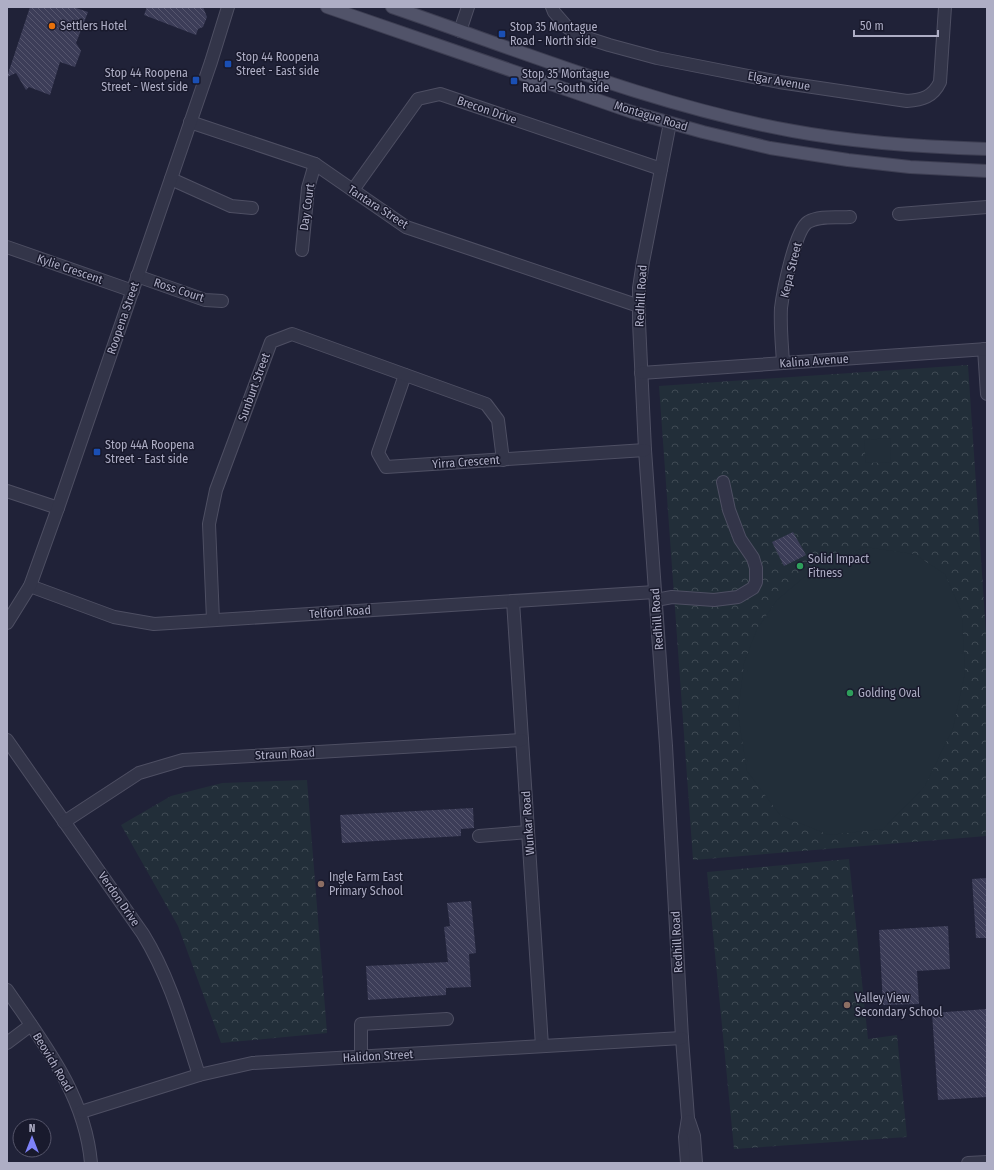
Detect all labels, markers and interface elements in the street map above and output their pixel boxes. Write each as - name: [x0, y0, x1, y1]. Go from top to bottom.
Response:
- scale bar: [854, 12, 938, 38]
- place label: Settlers Hotel: [60, 19, 127, 33]
- text: 50 m: [860, 19, 884, 33]
- place label: Stop 35 Montague Road - North side: [510, 20, 598, 48]
- marker: Settlers Hotel: [47, 21, 57, 31]
- marker: Stop 35 Montague Road - North side: [497, 29, 507, 39]
- place label: Stop 44 Roopena Street - East side: [236, 50, 319, 78]
- marker: Stop 44 Roopena Street - East side: [223, 59, 233, 69]
- place label: Stop 44 Roopena Street - West side: [101, 66, 188, 94]
- place label: Stop 35 Montague Road - South side: [522, 67, 610, 95]
- street label: Elgar Avenue: [747, 69, 811, 93]
- marker: Stop 44 Roopena Street - West side: [191, 75, 201, 85]
- marker: Stop 35 Montague Road - South side: [509, 76, 519, 86]
- street label: Brecon Drive: [455, 93, 519, 127]
- street label: Montague Road: [613, 98, 689, 134]
- street label: Tantara Street: [345, 182, 411, 232]
- street label: Day Court: [297, 183, 317, 231]
- street label: Kepa Street: [777, 241, 805, 299]
- street label: Kylie Crescent: [35, 251, 105, 287]
- street label: Redhill Road: [632, 265, 650, 327]
- street label: Ross Court: [152, 275, 206, 305]
- street label: Roopena Street: [104, 280, 142, 356]
- street label: Sunburt Street: [235, 351, 273, 423]
- street label: Kalina Avenue: [779, 352, 849, 370]
- place label: Stop 44A Roopena Street - East side: [105, 438, 195, 466]
- marker: Stop 44A Roopena Street - East side: [92, 447, 102, 457]
- street label: Yirra Crescent: [432, 453, 500, 471]
- place label: Solid Impact Fitness: [808, 552, 869, 580]
- marker: Solid Impact Fitness: [795, 561, 805, 571]
- street label: Redhill Road: [648, 588, 666, 650]
- street label: Telford Road: [309, 603, 371, 621]
- place label: Golding Oval: [858, 686, 920, 700]
- marker: Golding Oval: [845, 688, 855, 698]
- street label: Straun Road: [255, 745, 315, 763]
- street label: Wunkar Road: [519, 790, 537, 856]
- street label: Verdon Drive: [95, 869, 143, 929]
- place label: Ingle Farm East Primary School: [329, 870, 403, 898]
- marker: Ingle Farm East Primary School: [316, 879, 326, 889]
- street label: Redhill Road: [668, 911, 686, 973]
- place label: Valley View Secondary School: [855, 991, 942, 1019]
- marker: Valley View Secondary School: [842, 1000, 852, 1010]
- street label: Beovich Road: [30, 1030, 76, 1094]
- street label: Halidon Street: [342, 1047, 414, 1065]
- north arrow: [12, 1118, 52, 1158]
- text: N: [29, 1122, 35, 1135]

